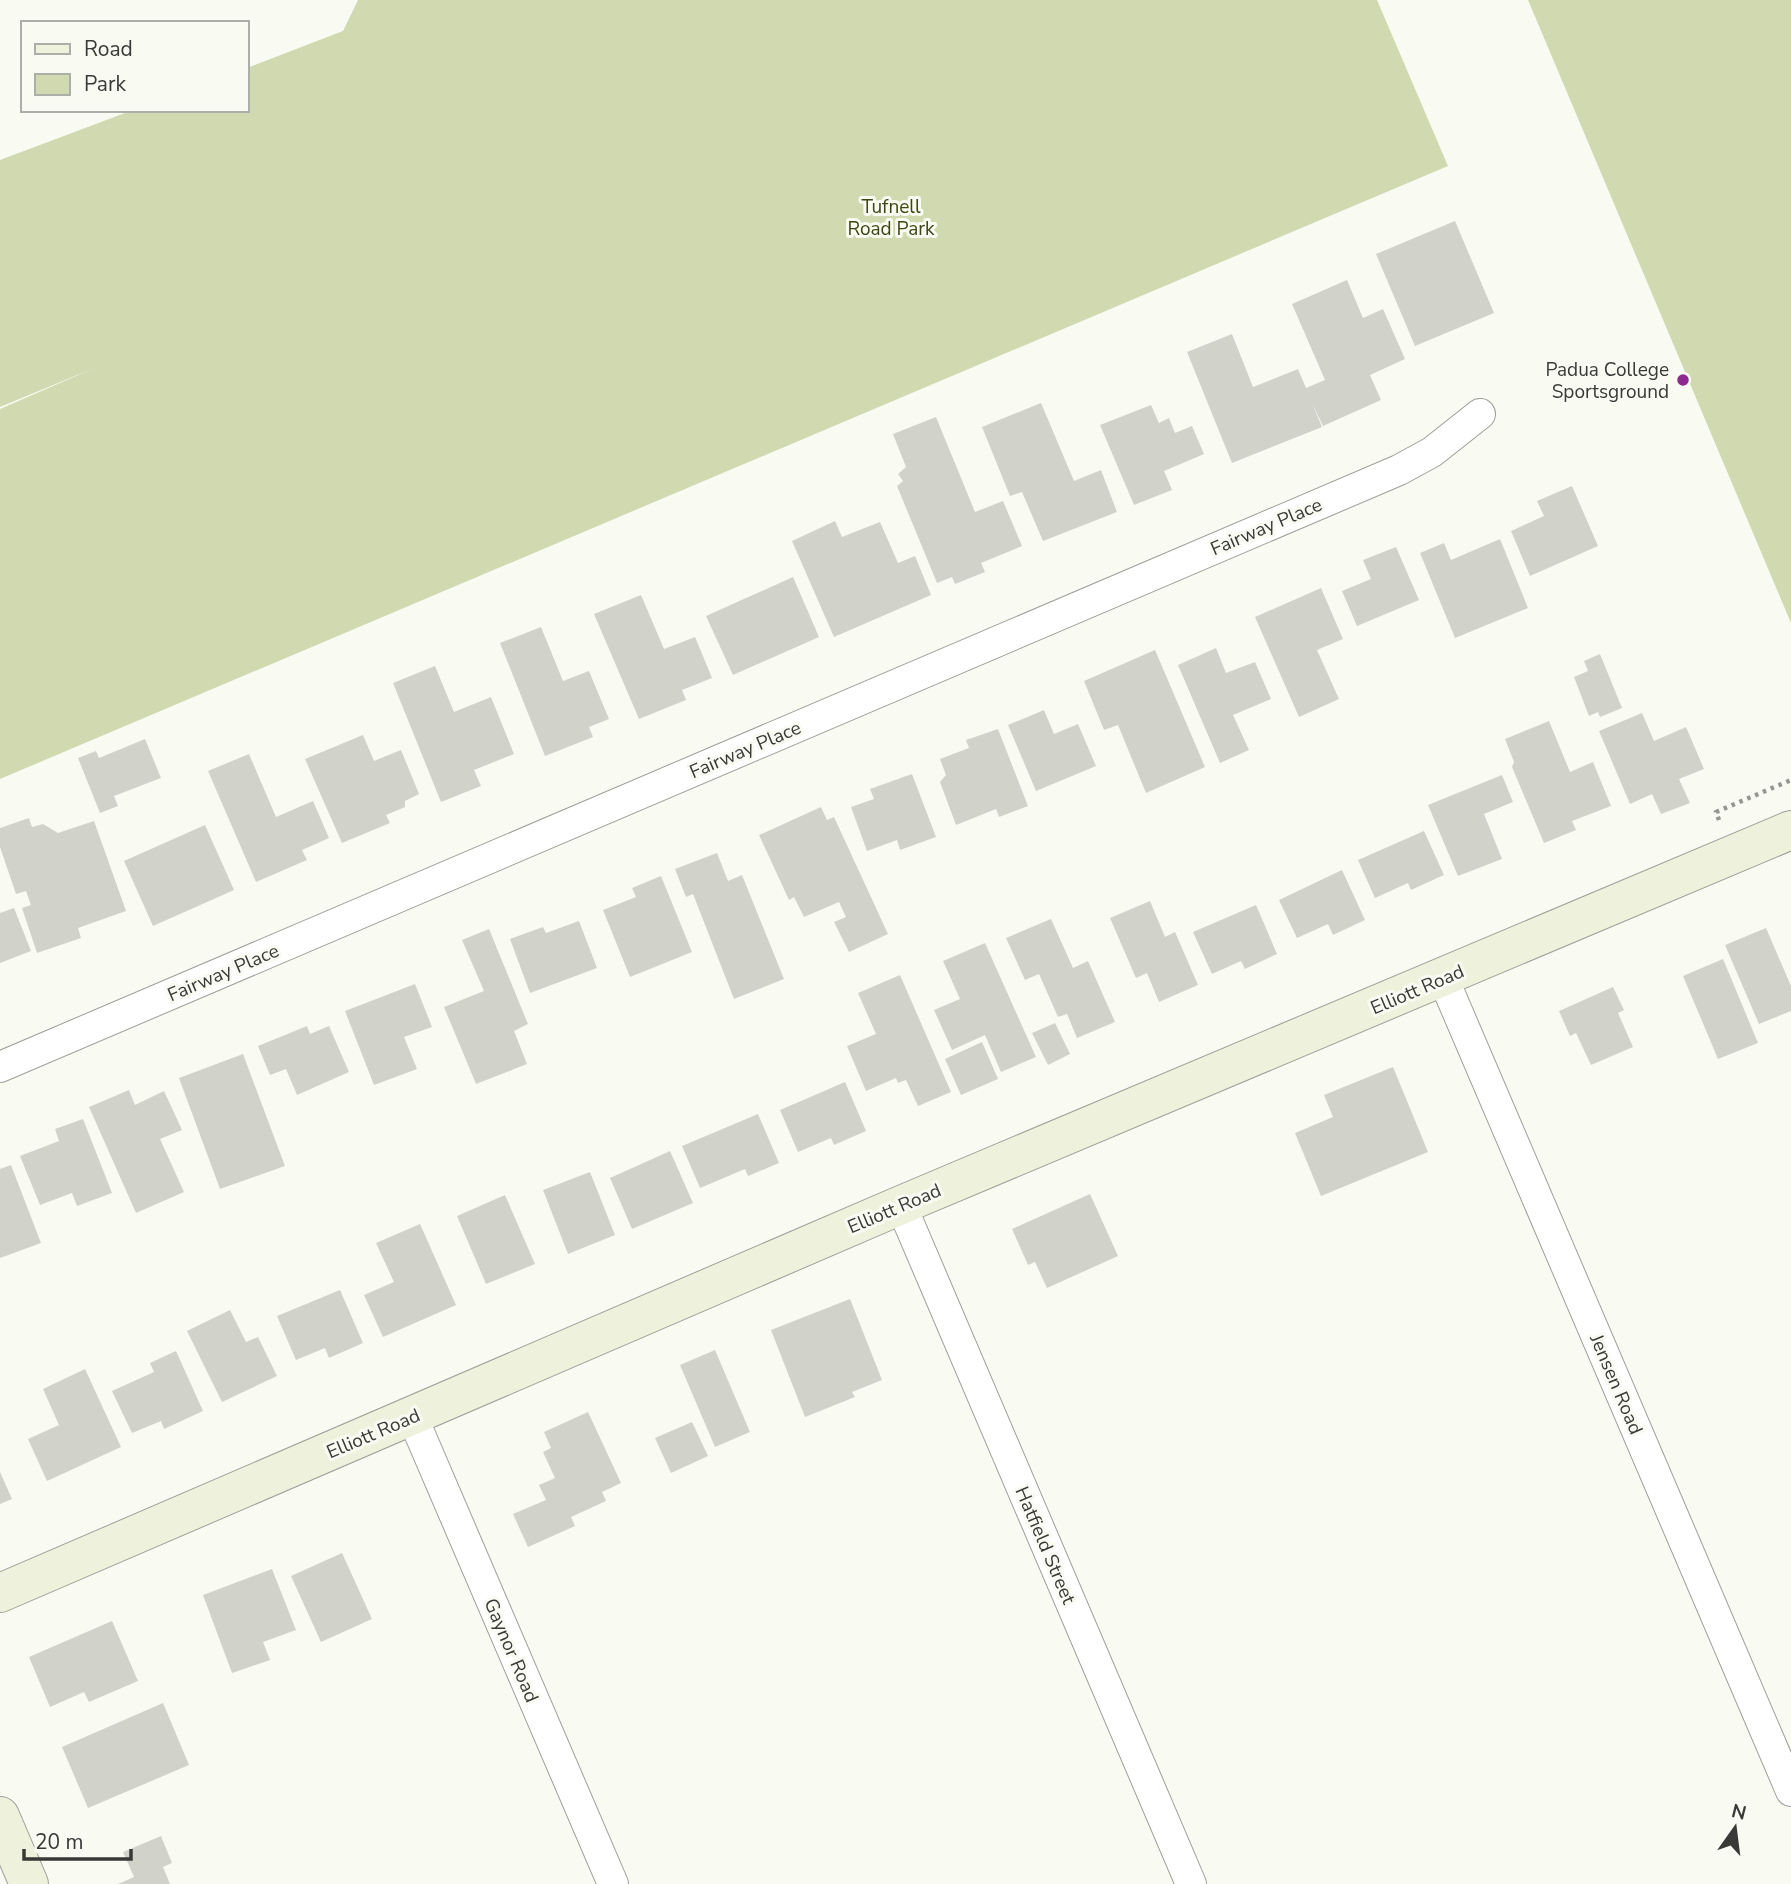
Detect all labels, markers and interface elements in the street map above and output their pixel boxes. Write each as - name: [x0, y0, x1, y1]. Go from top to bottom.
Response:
- legend: [21, 21, 248, 112]
- text: Road: [84, 35, 133, 63]
- text: Park: [84, 70, 126, 98]
- park label: Tufnell Road Park: [847, 194, 935, 242]
- place label: Padua College Sportsground: [1545, 357, 1669, 405]
- marker: Padua College Sportsground: [1675, 372, 1691, 388]
- street label: Fairway Place: [1207, 492, 1326, 562]
- street label: Fairway Place: [686, 715, 805, 785]
- street label: Fairway Place: [164, 938, 283, 1008]
- street label: Elliott Road: [1367, 959, 1468, 1021]
- street label: Elliott Road: [844, 1178, 945, 1240]
- street label: Jensen Road: [1583, 1330, 1649, 1438]
- street label: Elliott Road: [323, 1403, 424, 1465]
- street label: Hatfield Street: [1009, 1483, 1082, 1608]
- street label: Gaynor Road: [477, 1594, 545, 1706]
- north arrow: [1700, 1793, 1770, 1863]
- text: N: [1729, 1798, 1749, 1827]
- scale bar: [24, 1818, 131, 1862]
- text: 20 m: [35, 1828, 84, 1856]

